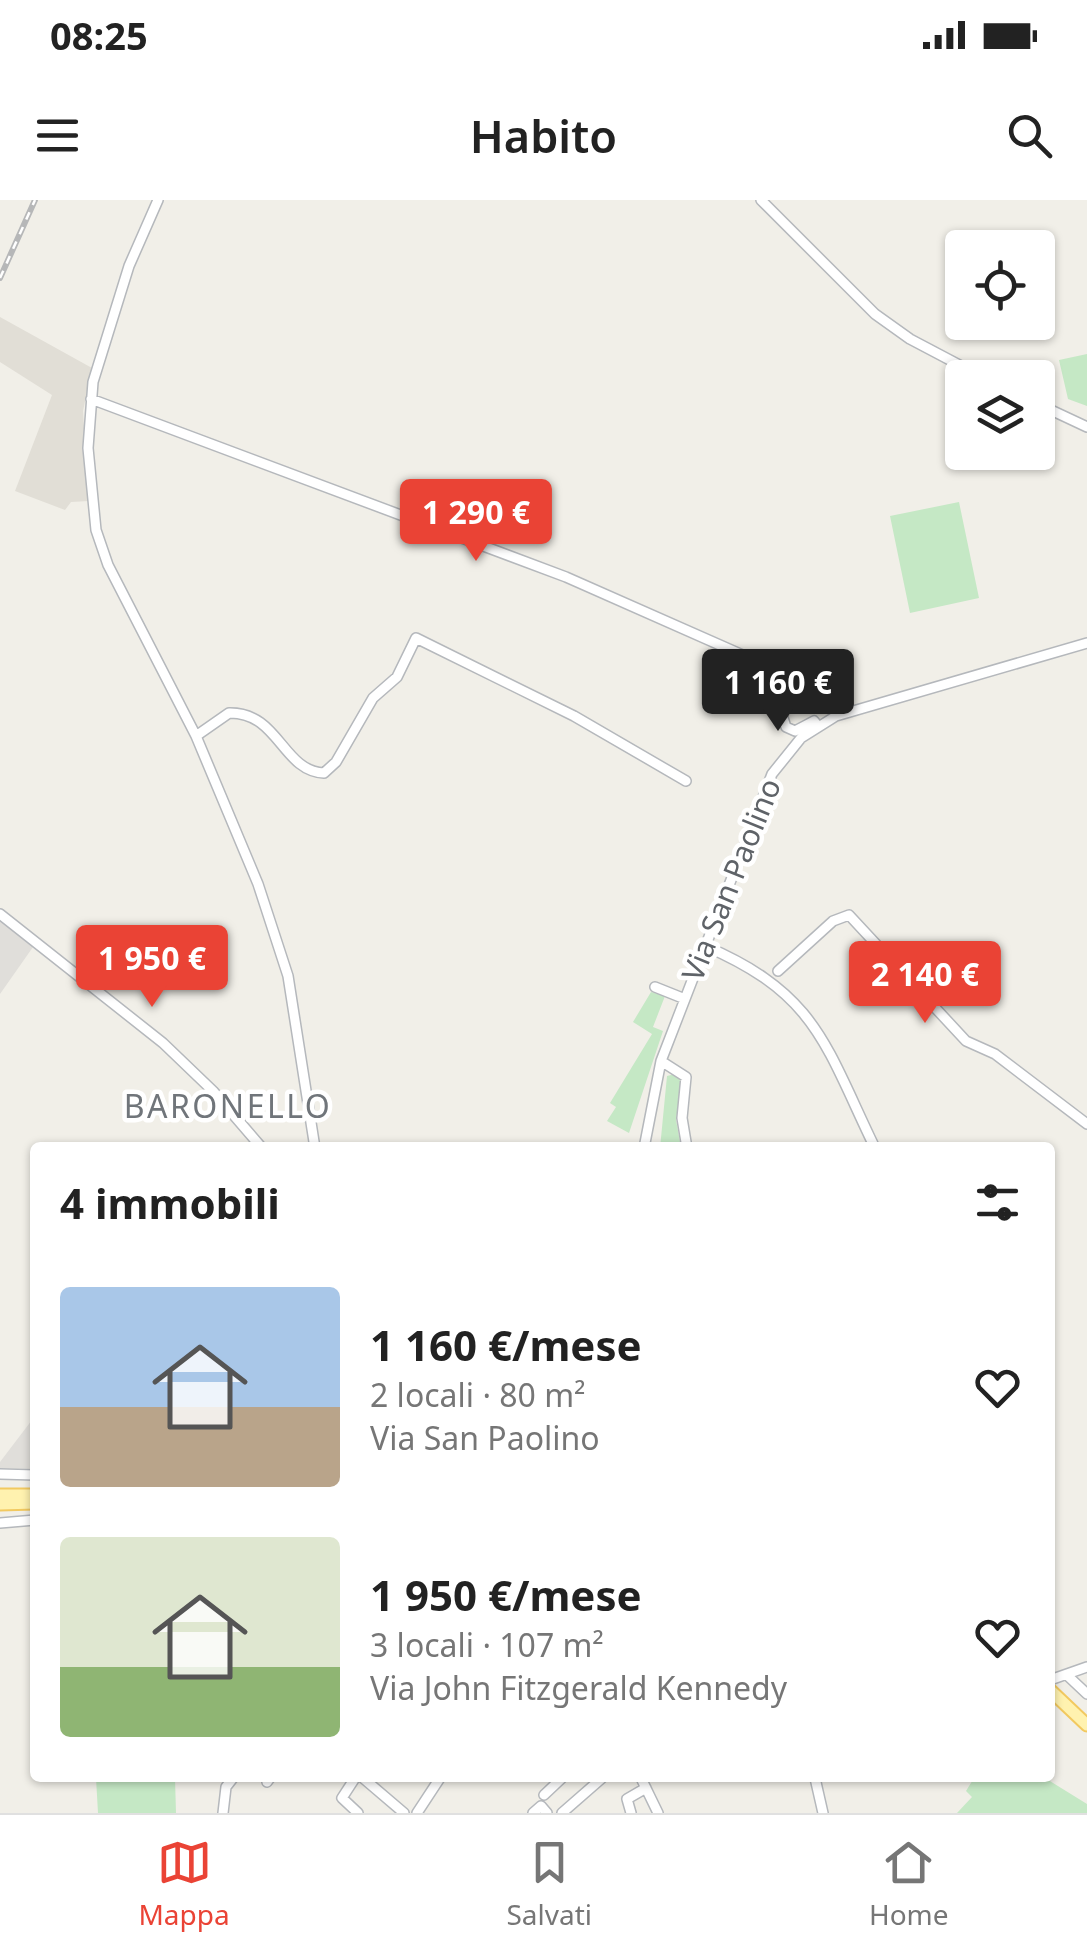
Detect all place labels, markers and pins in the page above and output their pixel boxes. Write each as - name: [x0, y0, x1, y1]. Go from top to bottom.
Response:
- pin: 1 290 €: [384, 479, 568, 564]
- pin: 1 160 €: [686, 649, 870, 734]
- pin: 1 950 €: [60, 925, 244, 1010]
- pin: 2 140 €: [833, 941, 1017, 1026]

